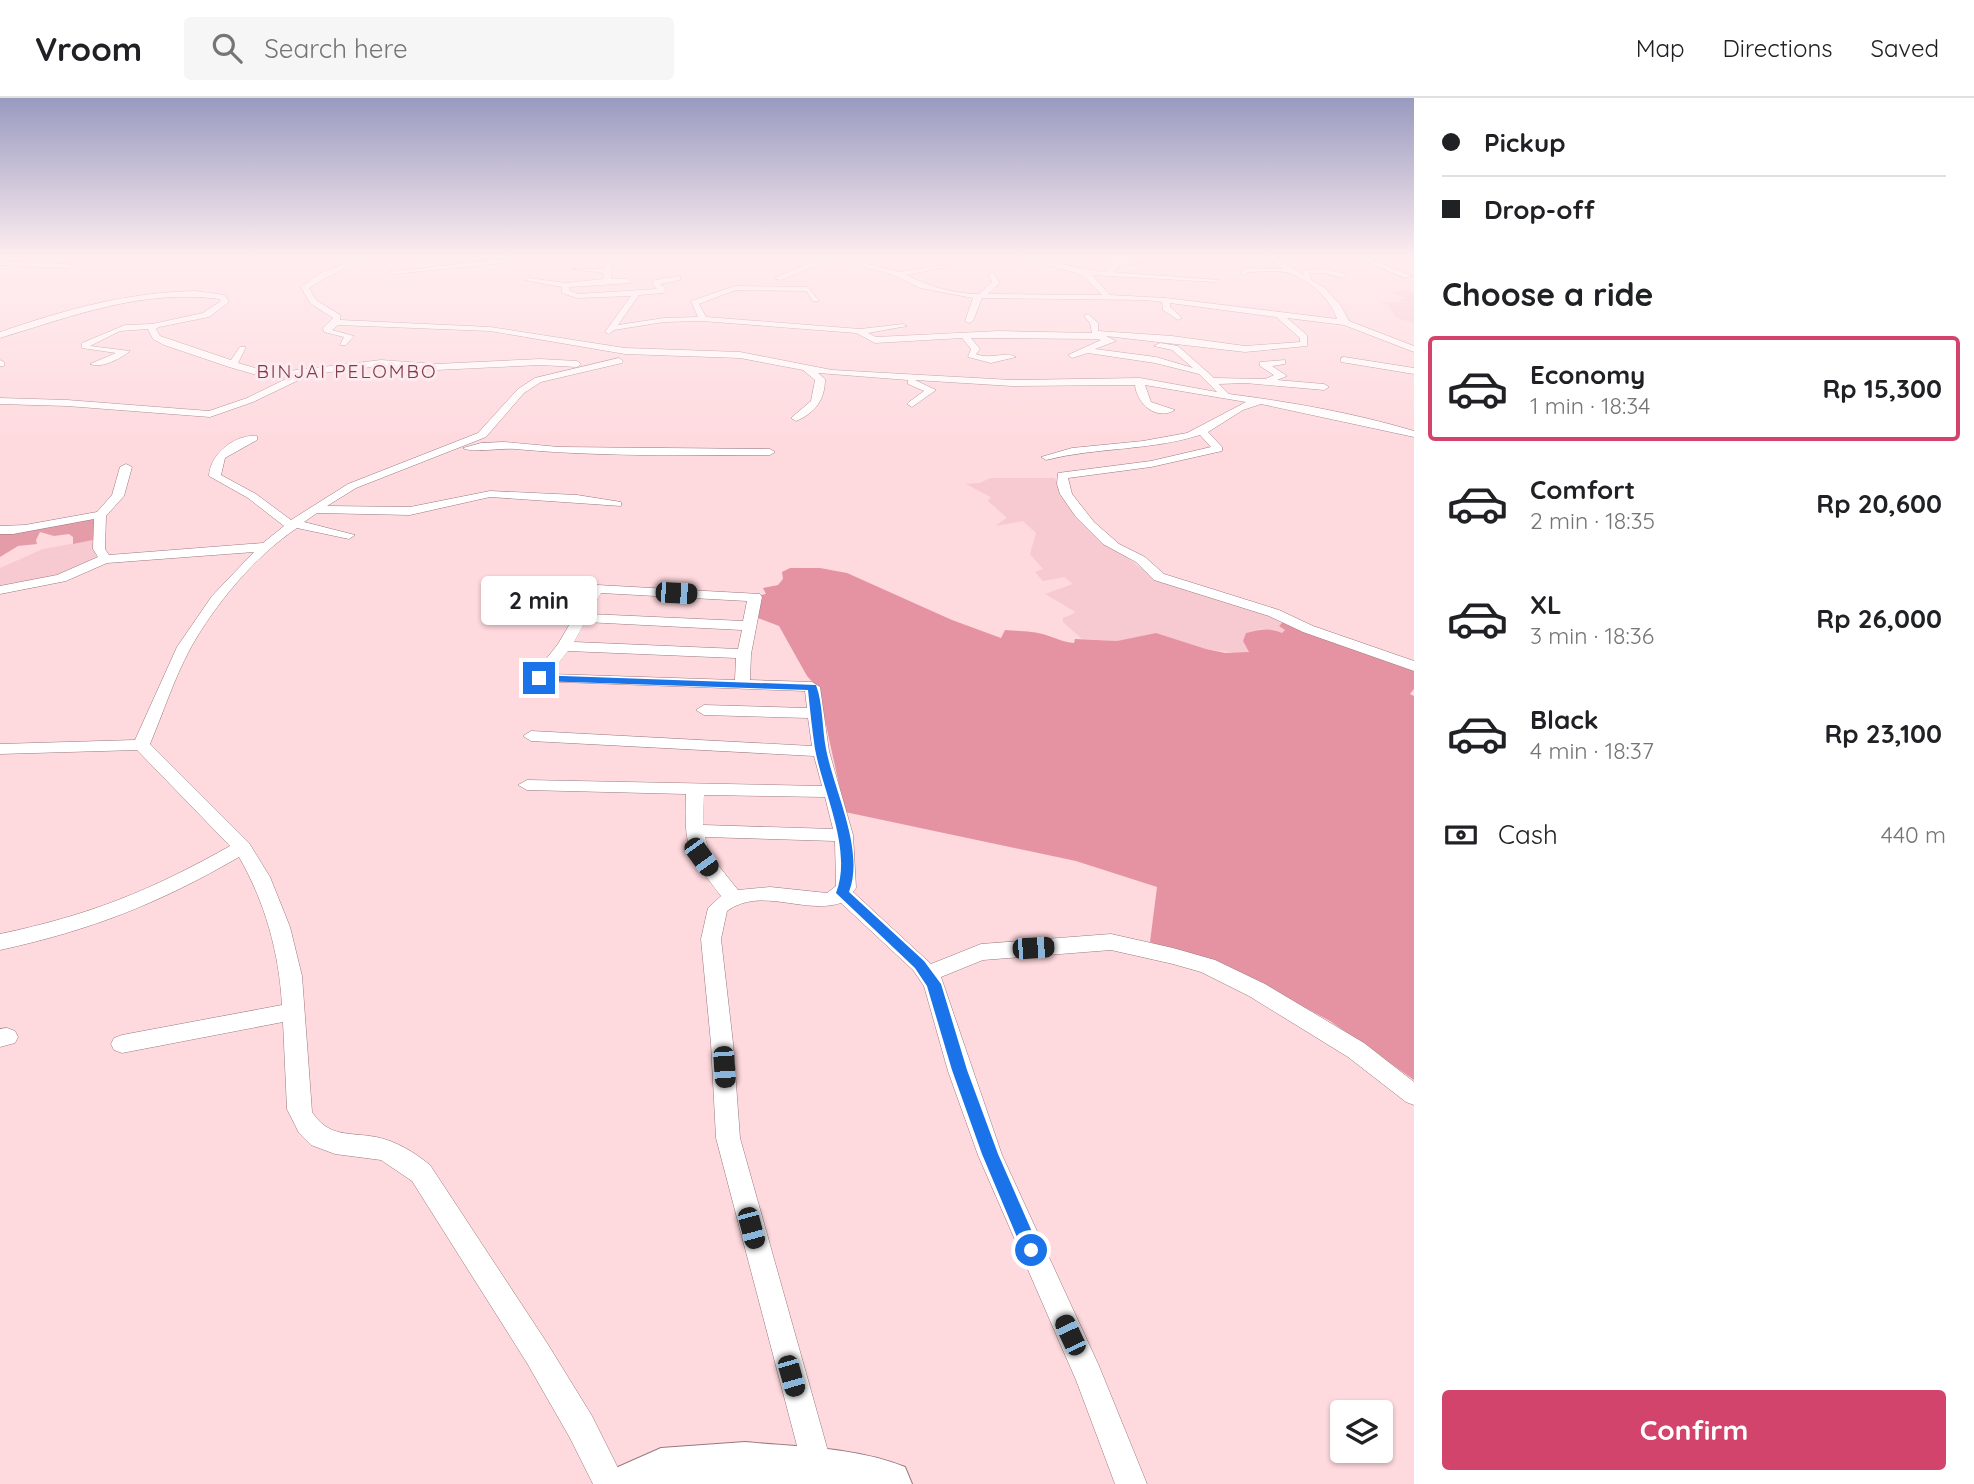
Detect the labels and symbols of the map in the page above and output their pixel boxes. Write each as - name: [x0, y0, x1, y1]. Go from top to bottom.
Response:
- district label: BINJAI PELOMBO: [257, 359, 438, 383]
- callout: 2 min: [481, 576, 597, 626]
- car: [655, 581, 698, 605]
- route end: [523, 662, 555, 694]
- car: [681, 834, 722, 880]
- car: [1012, 936, 1055, 960]
- car: [713, 1045, 736, 1089]
- car: [736, 1205, 767, 1251]
- route start: [1015, 1234, 1047, 1266]
- car: [1052, 1312, 1089, 1358]
- car: [776, 1353, 807, 1399]

